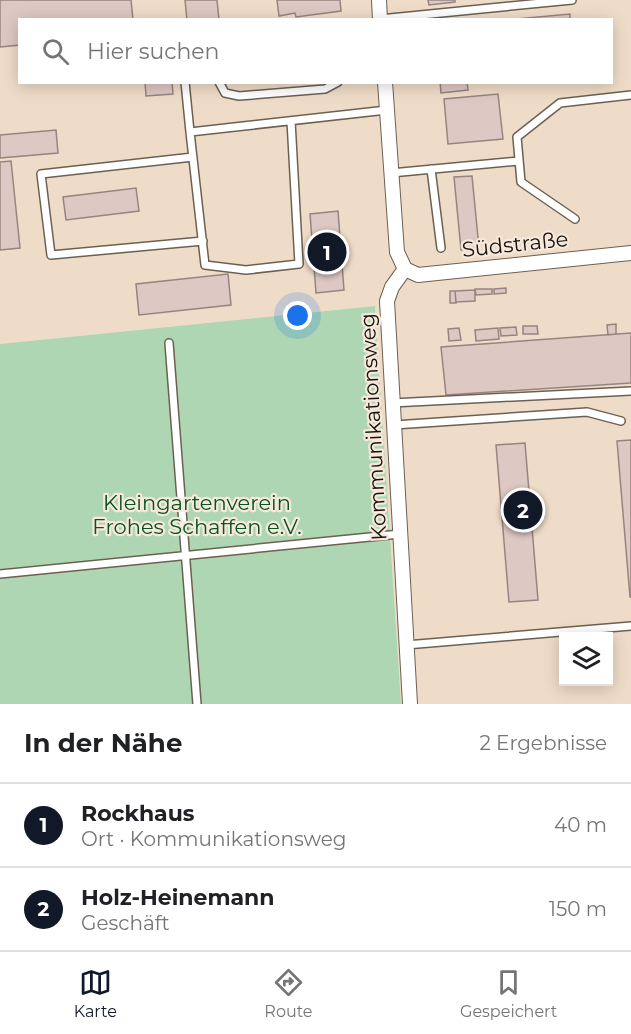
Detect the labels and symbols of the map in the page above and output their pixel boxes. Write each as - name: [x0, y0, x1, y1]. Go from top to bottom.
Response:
- street label: Südstraße: [461, 226, 569, 262]
- pin: 1: [308, 230, 346, 274]
- your location: [283, 301, 312, 330]
- street label: Kommunikationsweg: [355, 313, 391, 541]
- pin: 2: [504, 488, 542, 532]
- park label: Kleingartenverein Frohes Schaffen e.V.: [92, 490, 302, 539]

